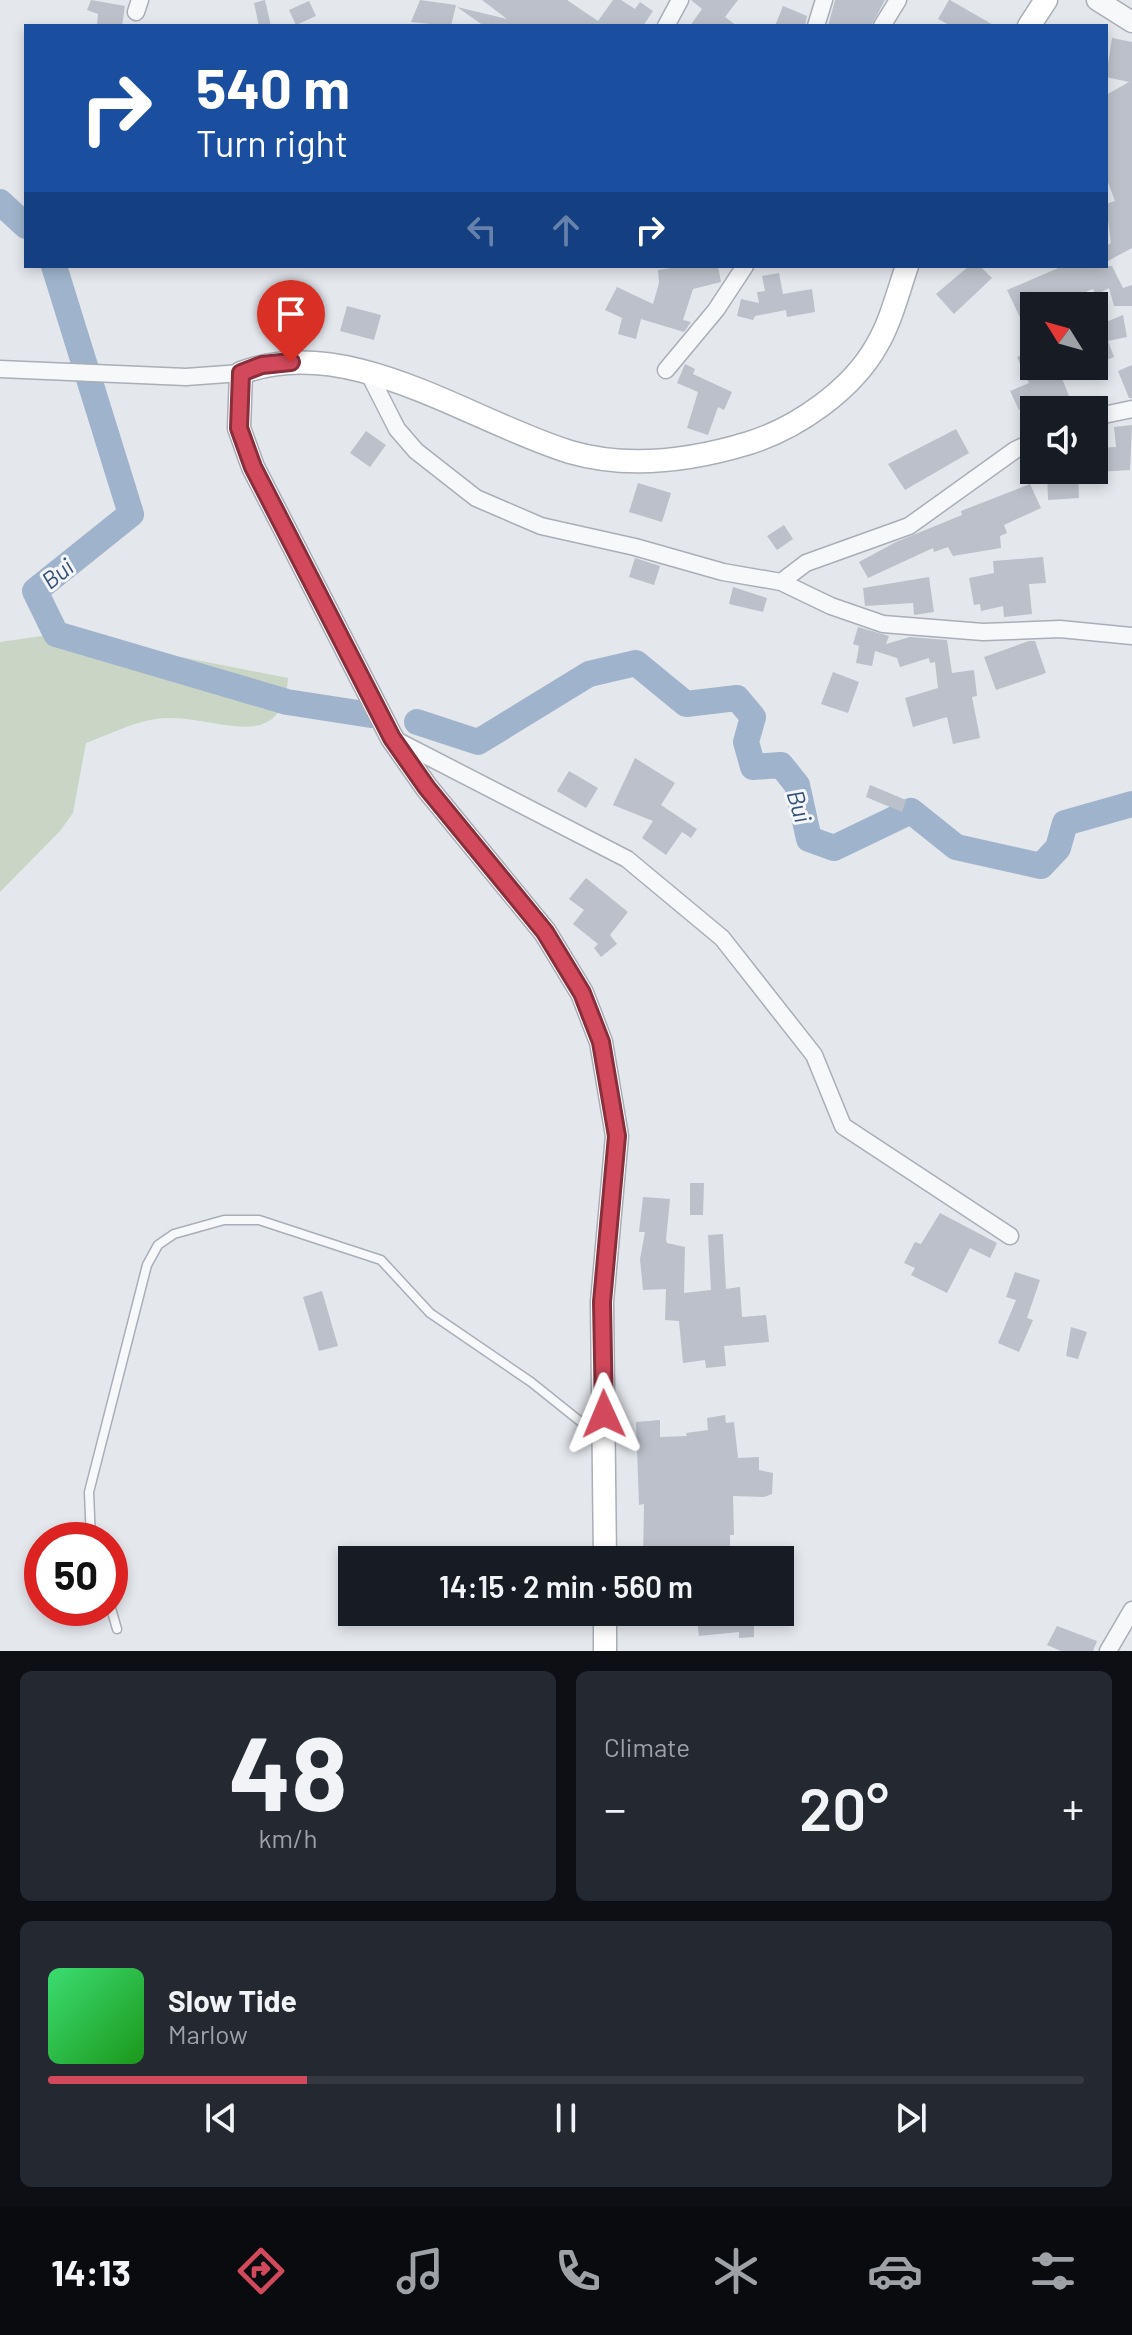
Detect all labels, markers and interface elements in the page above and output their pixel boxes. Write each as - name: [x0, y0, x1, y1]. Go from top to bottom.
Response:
- text: 540 m: [196, 53, 350, 120]
- icon: right: [64, 56, 168, 160]
- text: Turn right: [196, 121, 348, 164]
- icon: left: [460, 208, 504, 252]
- icon: ahead: [544, 208, 588, 252]
- icon: right: [628, 208, 672, 252]
- pin: [257, 280, 325, 362]
- icon: arrive: [269, 292, 313, 336]
- north arrow: [1020, 292, 1108, 380]
- map controls: [1020, 292, 1108, 484]
- button: sound: [1020, 396, 1108, 484]
- water label: Bui: [35, 551, 79, 594]
- water label: Bui: [781, 786, 819, 826]
- position arrow: [562, 1372, 646, 1456]
- speed limit sign: 50: [24, 1522, 128, 1626]
- text: 14:15 · 2 min · 560 m: [439, 1568, 693, 1604]
- text: 48: [228, 1707, 348, 1832]
- text: Climate: [604, 1731, 690, 1762]
- text: 20°: [799, 1771, 889, 1843]
- text: −: [604, 1781, 626, 1834]
- text: +: [1062, 1781, 1084, 1834]
- text: km/h: [259, 1822, 317, 1853]
- text: Slow Tide: [168, 1982, 297, 2018]
- text: Marlow: [168, 2018, 248, 2049]
- icon: previous: [199, 2096, 243, 2140]
- icon: pause: [544, 2096, 588, 2140]
- icon: next: [889, 2096, 933, 2140]
- icon: directions: [233, 2243, 289, 2299]
- icon: music: [392, 2243, 448, 2299]
- icon: phone: [550, 2243, 606, 2299]
- icon: climate: [708, 2243, 764, 2299]
- icon: car: [867, 2243, 923, 2299]
- icon: filters: [1025, 2243, 1081, 2299]
- text: 14:13: [51, 2250, 131, 2293]

